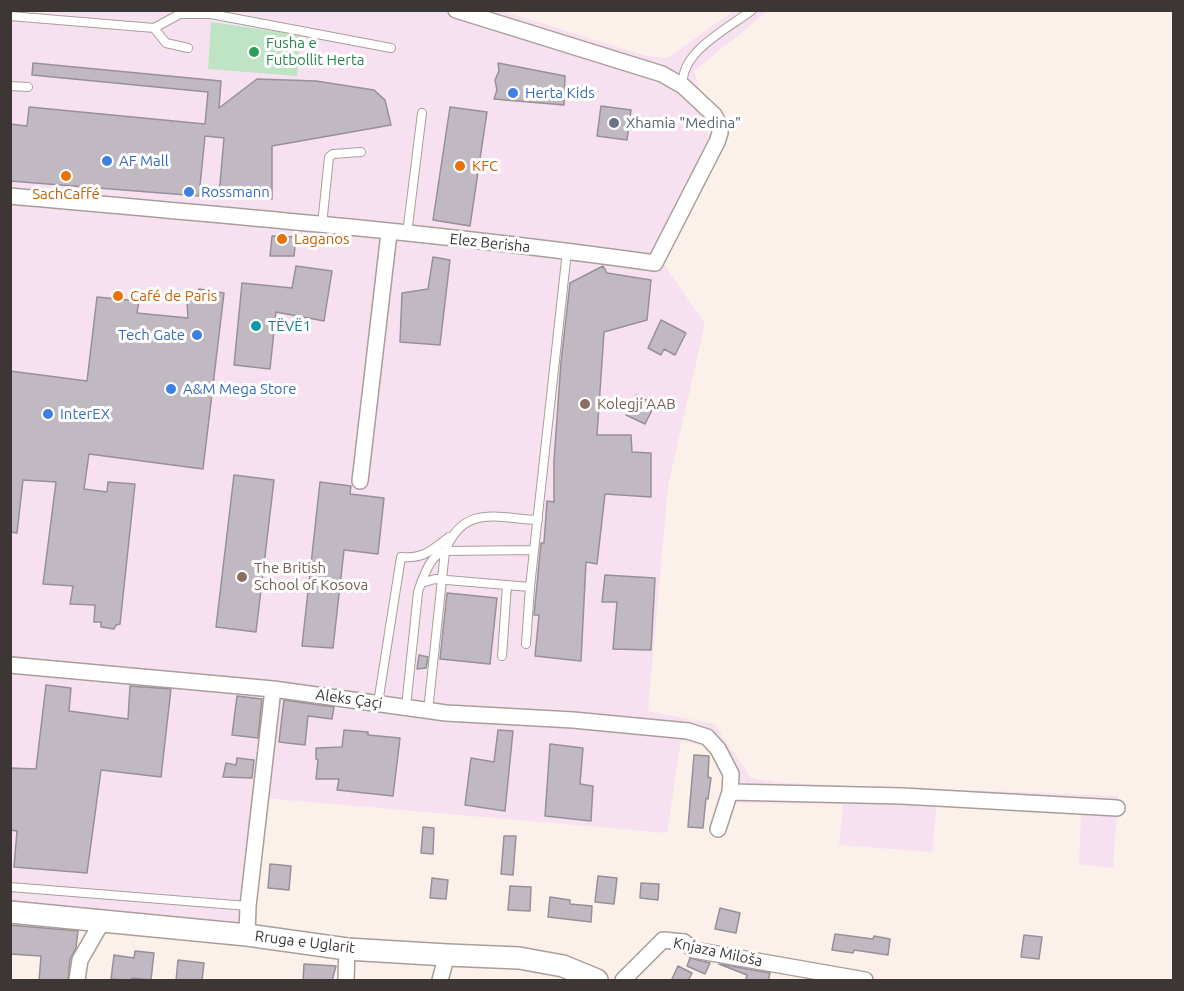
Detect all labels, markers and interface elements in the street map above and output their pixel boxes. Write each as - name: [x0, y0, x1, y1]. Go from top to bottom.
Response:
- place label: Fusha e Futbollit Herta: [266, 34, 365, 69]
- marker: Fusha e Futbollit Herta: [247, 45, 261, 59]
- place label: Herta Kids: [525, 84, 595, 102]
- marker: Herta Kids: [506, 86, 520, 100]
- place label: Xhamia "Medina": [626, 114, 741, 132]
- marker: Xhamia "Medina": [607, 116, 621, 130]
- place label: AF Mall: [119, 152, 169, 170]
- marker: AF Mall: [100, 154, 114, 168]
- place label: KFC: [472, 157, 498, 175]
- marker: KFC: [453, 159, 467, 173]
- marker: SachCaffé: [59, 169, 73, 183]
- place label: Rossmann: [201, 183, 270, 201]
- place label: SachCaffé: [32, 185, 100, 203]
- marker: Rossmann: [182, 185, 196, 199]
- place label: Laganos: [294, 230, 350, 248]
- street label: Elez Berisha: [449, 230, 531, 256]
- marker: Laganos: [275, 232, 289, 246]
- place label: Café de Paris: [130, 287, 217, 305]
- marker: Café de Paris: [111, 289, 125, 303]
- place label: TËVË1: [268, 317, 311, 335]
- marker: TËVË1: [249, 319, 263, 333]
- place label: Tech Gate: [118, 326, 185, 344]
- marker: Tech Gate: [190, 328, 204, 342]
- place label: A&M Mega Store: [183, 380, 297, 398]
- marker: A&M Mega Store: [164, 382, 178, 396]
- place label: Kolegji AAB: [597, 395, 676, 413]
- marker: Kolegji AAB: [578, 397, 592, 411]
- place label: InterEX: [60, 405, 110, 423]
- marker: InterEX: [41, 407, 55, 421]
- place label: The British School of Kosova: [254, 559, 368, 594]
- marker: The British School of Kosova: [235, 570, 249, 584]
- street label: Aleks Çaçi: [315, 685, 383, 713]
- street label: Rruga e Uglarit: [254, 927, 356, 957]
- street label: Knjaza Miloša: [672, 934, 764, 970]

